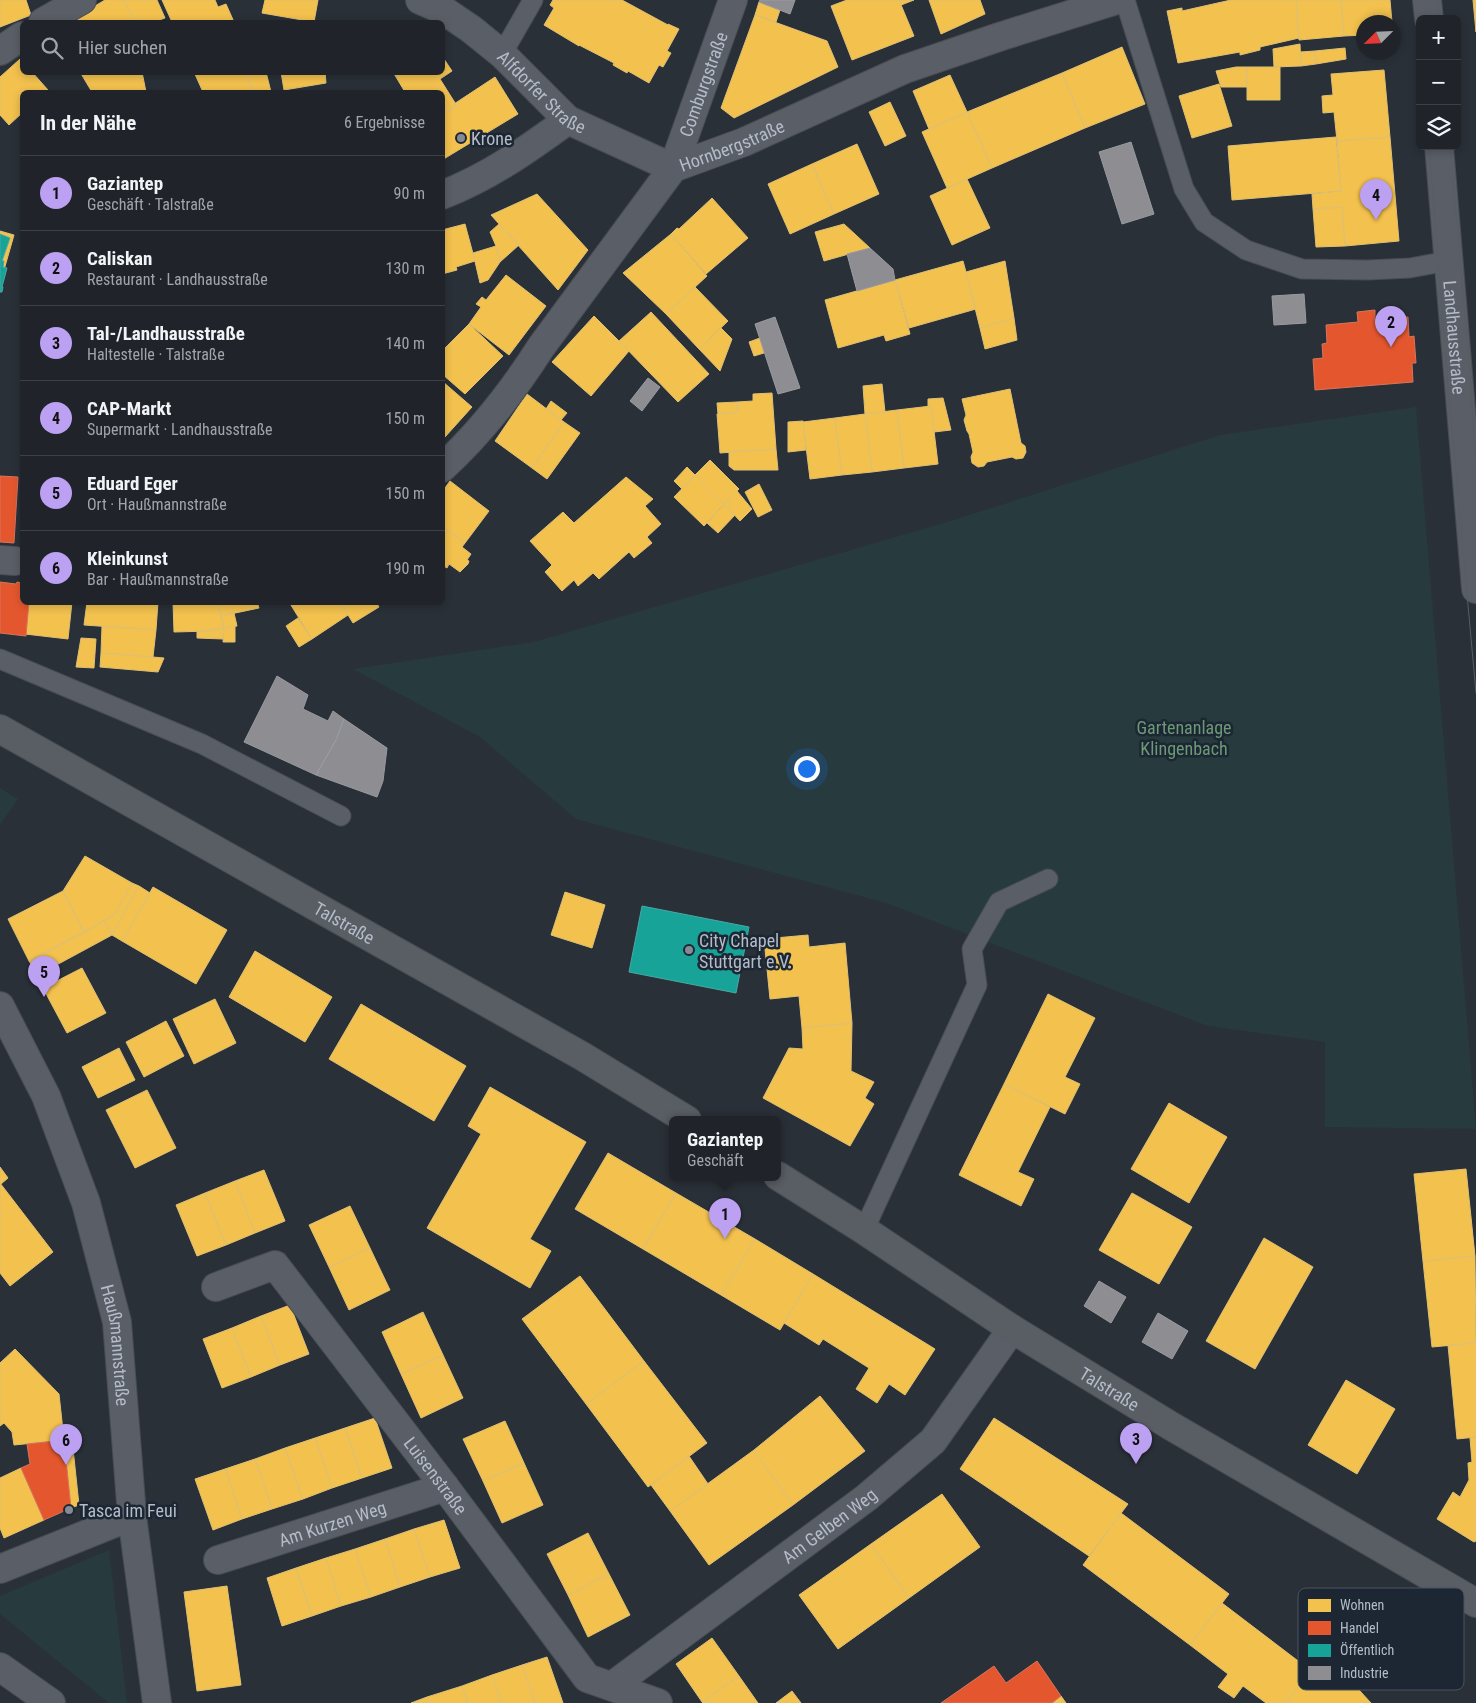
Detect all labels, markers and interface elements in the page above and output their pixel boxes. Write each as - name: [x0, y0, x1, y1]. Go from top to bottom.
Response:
- north arrow: [1356, 15, 1401, 60]
- map controls: [1416, 15, 1461, 150]
- button: +: [1416, 15, 1461, 60]
- search box: [20, 20, 445, 75]
- street label: Comburgstraße: [675, 29, 731, 139]
- icon: search: [38, 34, 66, 62]
- text: Hier suchen: [78, 36, 167, 59]
- street label: Alfdorfer Straße: [494, 46, 589, 137]
- button: −: [1416, 60, 1461, 105]
- button: layers: [1416, 105, 1461, 150]
- text: In der Nähe: [40, 111, 136, 135]
- text: 6 Ergebnisse: [344, 113, 425, 132]
- street label: Hornbergstraße: [676, 115, 787, 175]
- place label: Krone: [471, 128, 512, 149]
- marker: Krone: [455, 132, 467, 144]
- text: Gaziantep: [87, 172, 163, 195]
- pin: 4: [1360, 179, 1392, 220]
- text: 1: [52, 184, 60, 203]
- text: 90 m: [393, 184, 425, 203]
- text: Geschäft · Talstraße: [87, 195, 214, 214]
- text: Caliskan: [87, 247, 152, 270]
- text: 2: [52, 259, 60, 278]
- text: 130 m: [386, 259, 425, 278]
- text: Restaurant · Landhausstraße: [87, 270, 268, 289]
- street label: Landhausstraße: [1440, 280, 1470, 395]
- pin: 2: [1375, 306, 1407, 347]
- text: Tal-/Landhausstraße: [87, 322, 245, 345]
- text: 3: [52, 334, 60, 353]
- text: 140 m: [386, 334, 425, 353]
- text: Haltestelle · Talstraße: [87, 345, 225, 364]
- text: CAP-Markt: [87, 397, 171, 420]
- text: 4: [52, 409, 60, 428]
- text: 150 m: [386, 409, 425, 428]
- text: Supermarkt · Landhausstraße: [87, 420, 273, 439]
- text: Eduard Eger: [87, 472, 178, 495]
- text: 5: [52, 484, 60, 503]
- text: 150 m: [386, 484, 425, 503]
- text: Ort · Haußmannstraße: [87, 495, 227, 514]
- text: Kleinkunst: [87, 547, 168, 570]
- text: 6: [52, 559, 60, 578]
- text: 190 m: [386, 559, 425, 578]
- text: Bar · Haußmannstraße: [87, 570, 229, 589]
- park label: Gartenanlage Klingenbach: [1136, 717, 1232, 759]
- your location: [794, 756, 820, 782]
- street label: Talstraße: [310, 897, 378, 948]
- place label: City Chapel Stuttgart e.V.: [699, 930, 792, 972]
- marker: City Chapel Stuttgart e.V.: [683, 944, 695, 956]
- pin: 5: [28, 956, 60, 997]
- popup: [669, 1116, 781, 1181]
- text: Gaziantep: [687, 1128, 763, 1151]
- text: Geschäft: [687, 1151, 744, 1170]
- pin: 1: [709, 1198, 741, 1239]
- street label: Haußmannstraße: [97, 1282, 134, 1407]
- street label: Talstraße: [1076, 1362, 1143, 1415]
- pin: 3: [1120, 1423, 1152, 1464]
- pin: 6: [50, 1424, 82, 1465]
- street label: Luisenstraße: [400, 1433, 472, 1518]
- street label: Am Gelben Weg: [778, 1483, 881, 1567]
- street label: Am Kurzen Weg: [276, 1496, 389, 1550]
- place label: Tasca im Feui: [79, 1500, 177, 1521]
- marker: Tasca im Feui: [63, 1504, 75, 1516]
- legend: [1298, 1588, 1464, 1690]
- text: Wohnen: [1340, 1597, 1384, 1613]
- text: Handel: [1340, 1620, 1379, 1636]
- text: Öffentlich: [1340, 1642, 1394, 1658]
- text: Industrie: [1340, 1665, 1389, 1681]

